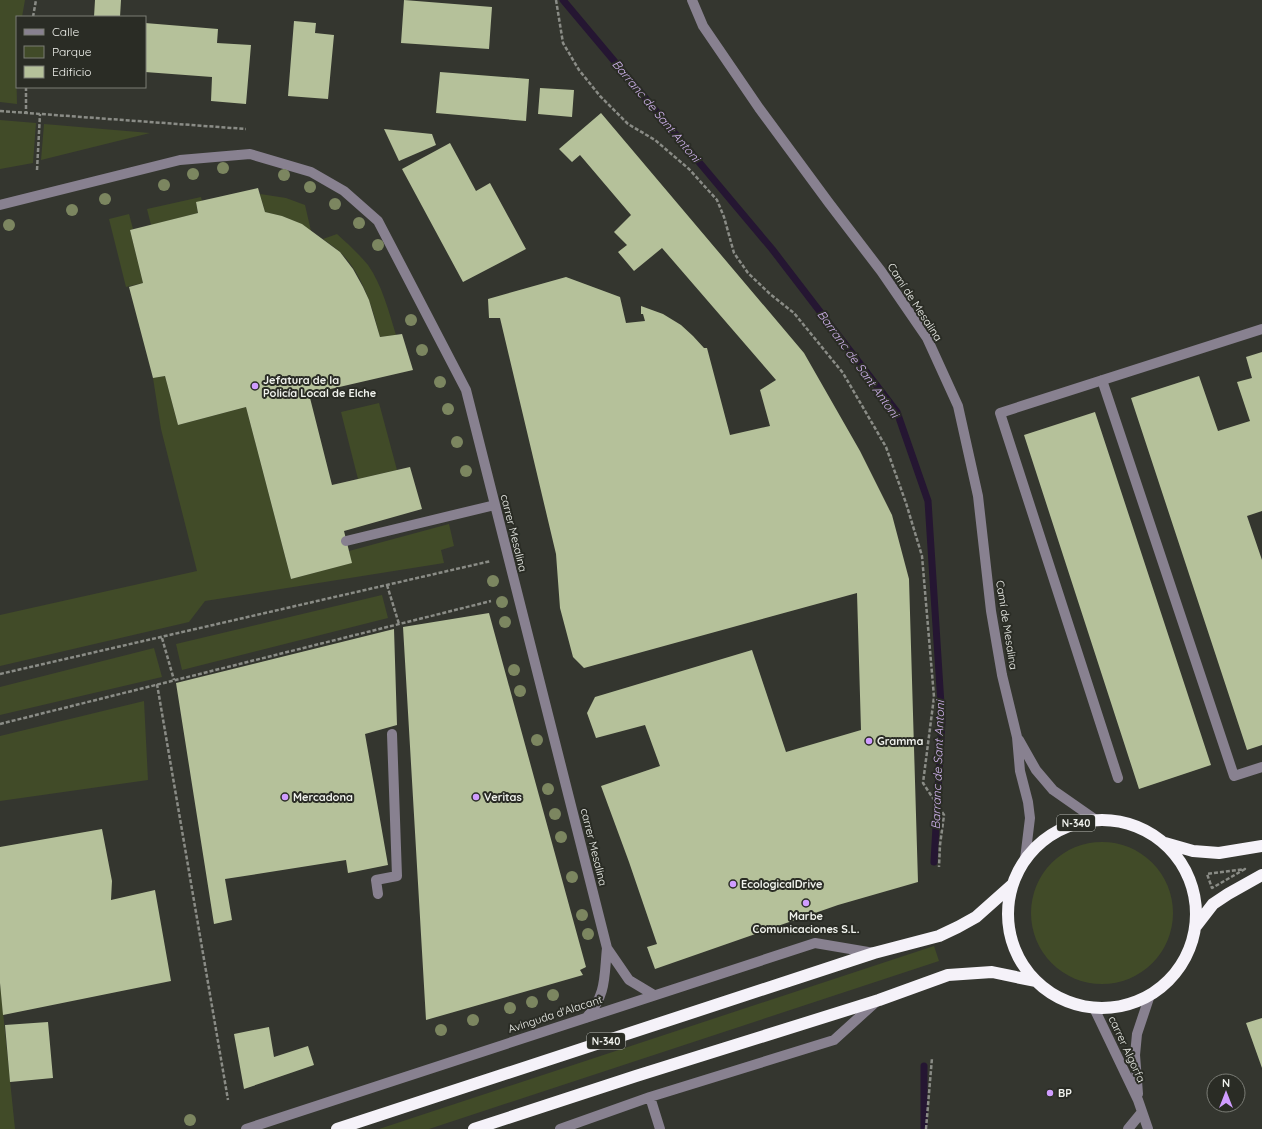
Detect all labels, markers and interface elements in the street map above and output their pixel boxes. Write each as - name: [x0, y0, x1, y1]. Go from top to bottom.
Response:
- legend: [16, 16, 146, 88]
- text: Calle: [52, 24, 80, 39]
- text: Parque: [52, 44, 92, 59]
- water label: Barranc de Sant Antoni: [609, 56, 704, 166]
- text: Edificio: [52, 64, 92, 79]
- street label: Camí de Mesalina: [885, 260, 945, 344]
- water label: Barranc de Sant Antoni: [814, 307, 903, 421]
- place label: Jefatura de la Policía Local de Elche: [263, 373, 377, 400]
- marker: Jefatura de la Policía Local de Elche: [250, 381, 260, 391]
- street label: carrer Mesalina: [498, 493, 530, 573]
- street label: Camí de Mesalina: [993, 579, 1021, 671]
- water label: Barranc de Sant Antoni: [928, 699, 947, 830]
- place label: Gramma: [877, 734, 923, 748]
- marker: Gramma: [864, 736, 874, 746]
- place label: Mercadona: [293, 790, 353, 804]
- place label: Veritas: [484, 790, 522, 804]
- marker: Mercadona: [280, 792, 290, 802]
- marker: Veritas: [471, 792, 481, 802]
- street label: carrer Mesalina: [578, 807, 610, 887]
- road number: N-340: [1057, 815, 1095, 831]
- place label: EcologicalDrive: [741, 877, 823, 891]
- marker: EcologicalDrive: [728, 879, 738, 889]
- marker: Marbe Comunicaciones S.L.: [801, 898, 811, 908]
- place label: Marbe Comunicaciones S.L.: [753, 909, 860, 936]
- street label: Avinguda d'Alacant: [506, 992, 604, 1036]
- street label: carrer Algorfa: [1105, 1014, 1149, 1084]
- road number: N-340: [587, 1033, 625, 1049]
- north arrow: [1206, 1073, 1246, 1113]
- text: N: [1222, 1076, 1230, 1090]
- place label: BP: [1058, 1086, 1072, 1100]
- marker: BP: [1045, 1088, 1055, 1098]

